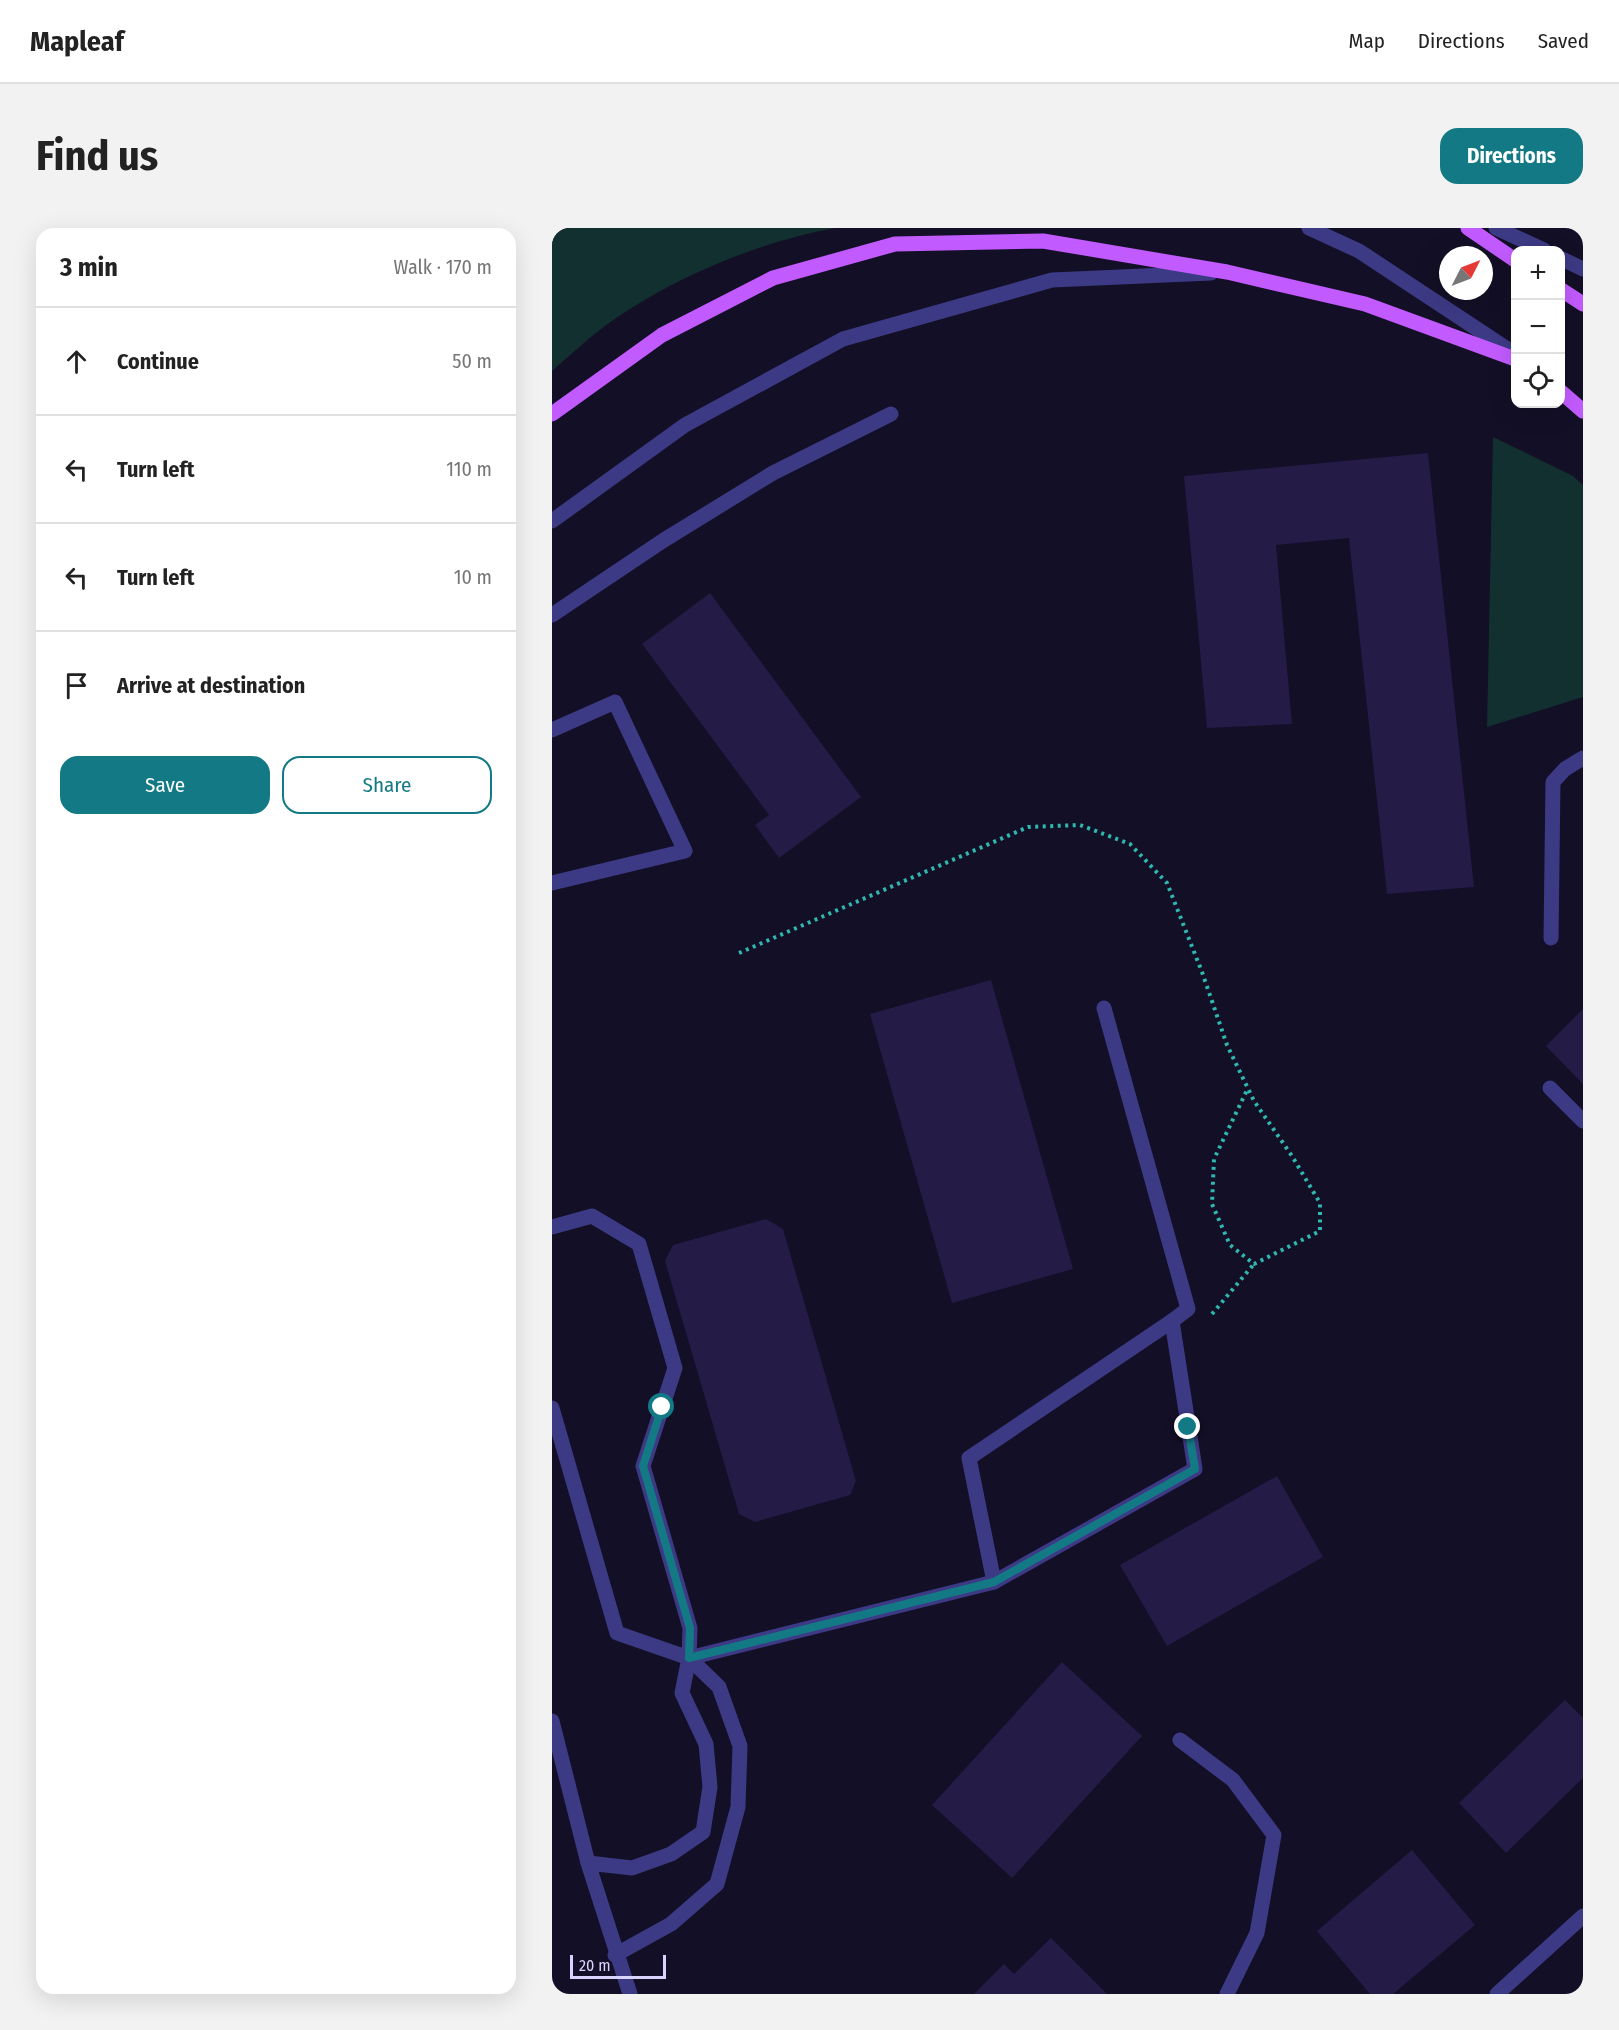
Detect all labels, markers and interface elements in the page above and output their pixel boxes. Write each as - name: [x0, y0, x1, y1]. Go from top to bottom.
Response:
- text: Mapleaf: [30, 25, 124, 58]
- text: Map: [1348, 28, 1385, 54]
- text: Directions: [1418, 28, 1505, 54]
- text: Saved: [1538, 28, 1589, 54]
- button: Directions: [1440, 128, 1583, 184]
- text: Find us: [36, 131, 158, 181]
- north arrow: [1439, 246, 1493, 300]
- map controls: [1511, 246, 1565, 408]
- button: +: [1511, 246, 1565, 300]
- text: 3 min: [60, 252, 118, 283]
- text: Walk · 170 m: [394, 255, 492, 279]
- button: −: [1511, 300, 1565, 354]
- icon: ahead: [60, 345, 93, 378]
- text: Continue: [117, 348, 199, 375]
- text: 50 m: [452, 349, 492, 373]
- button: locate: [1511, 354, 1565, 408]
- icon: left: [60, 453, 93, 486]
- text: Turn left: [117, 456, 195, 483]
- text: 110 m: [446, 457, 492, 481]
- icon: left: [60, 561, 93, 594]
- text: Turn left: [117, 564, 195, 591]
- text: 10 m: [454, 565, 492, 589]
- icon: arrive: [60, 669, 93, 702]
- text: Arrive at destination: [117, 672, 305, 699]
- button: Save: [60, 756, 270, 814]
- button: Share: [282, 756, 492, 814]
- route start: [648, 1393, 674, 1419]
- route end: [1174, 1413, 1200, 1439]
- scale bar: [570, 1952, 666, 1980]
- text: 20 m: [579, 1956, 610, 1975]

